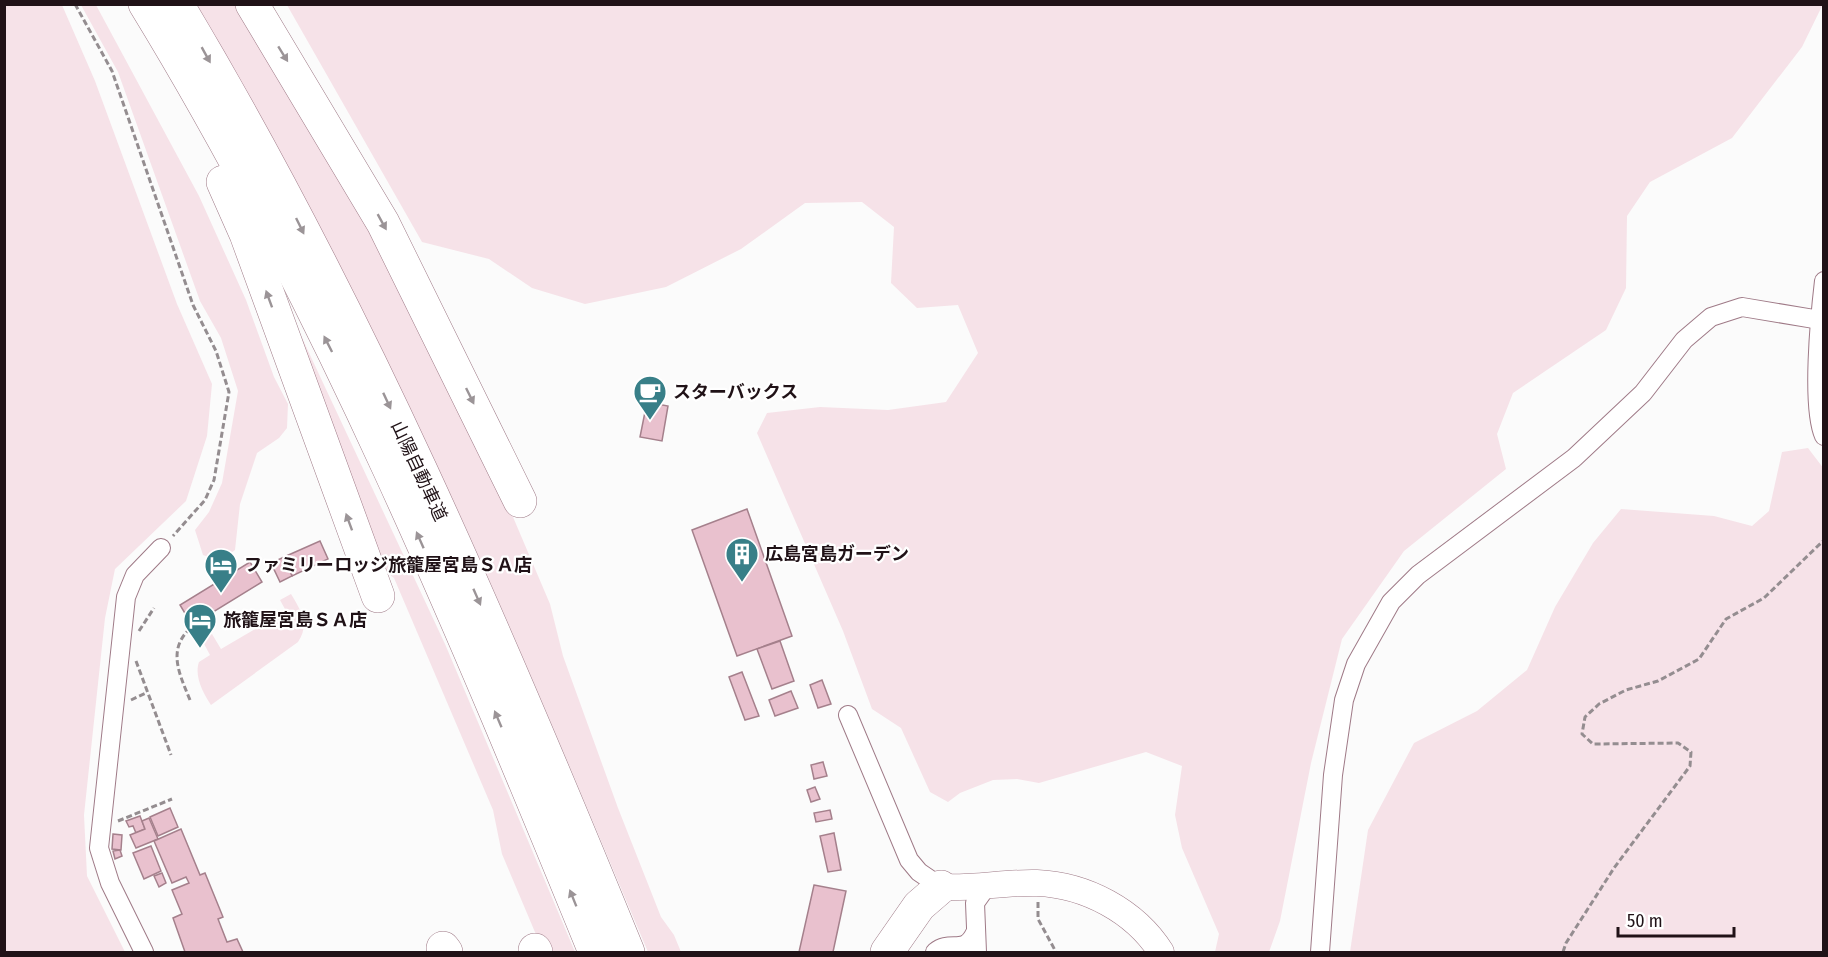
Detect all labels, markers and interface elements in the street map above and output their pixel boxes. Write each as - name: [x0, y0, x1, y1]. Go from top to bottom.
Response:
- one-way arrow: [277, 46, 288, 62]
- one-way arrow: [201, 47, 211, 64]
- one-way arrow: [377, 214, 387, 231]
- one-way arrow: [295, 218, 305, 235]
- one-way arrow: [263, 289, 273, 307]
- one-way arrow: [324, 336, 333, 353]
- cafe icon: スターバックス: [632, 374, 668, 421]
- place label: スターバックス: [673, 381, 798, 403]
- one-way arrow: [466, 388, 475, 405]
- one-way arrow: [382, 392, 391, 409]
- street label: 山陽自動車道: [386, 417, 452, 525]
- one-way arrow: [344, 512, 354, 530]
- one-way arrow: [414, 531, 424, 549]
- building icon: 広島宮島ガーデン: [724, 536, 760, 583]
- place label: 広島宮島ガーデン: [765, 543, 909, 565]
- hotel icon: ファミリーロッジ旅籠屋宮島ＳＡ店: [203, 547, 239, 594]
- place label: ファミリーロッジ旅籠屋宮島ＳＡ店: [244, 554, 532, 576]
- one-way arrow: [473, 588, 482, 605]
- hotel icon: 旅籠屋宮島ＳＡ店: [182, 602, 218, 649]
- place label: 旅籠屋宮島ＳＡ店: [223, 609, 367, 631]
- one-way arrow: [493, 709, 503, 727]
- one-way arrow: [568, 889, 578, 907]
- scale bar: [1618, 900, 1734, 938]
- text: 50 m: [1627, 910, 1663, 932]

